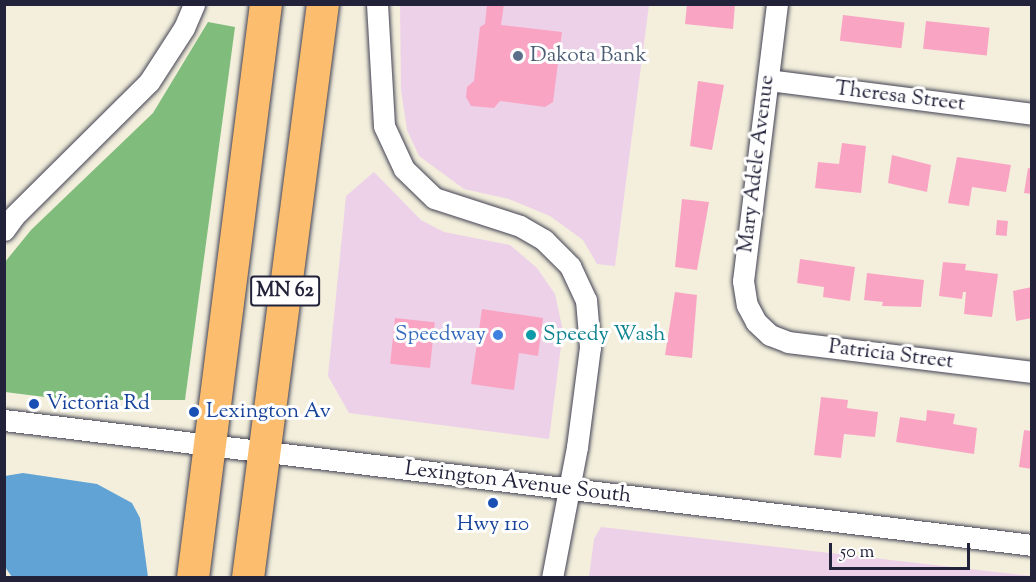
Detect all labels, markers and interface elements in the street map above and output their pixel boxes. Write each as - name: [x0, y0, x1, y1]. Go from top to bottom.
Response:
- place label: Dakota Bank: [530, 43, 647, 69]
- marker: Dakota Bank: [511, 49, 525, 63]
- street label: Mary Adele Avenue: [734, 74, 780, 254]
- street label: Theresa Street: [833, 77, 967, 117]
- road number: MN 62: [249, 274, 321, 308]
- place label: Speedway: [395, 322, 486, 348]
- place label: Speedy Wash: [543, 322, 666, 348]
- marker: Speedway: [491, 328, 505, 342]
- marker: Speedy Wash: [524, 328, 538, 342]
- street label: Patricia Street: [827, 335, 955, 375]
- place label: Victoria Rd: [46, 391, 150, 417]
- marker: Victoria Rd: [27, 397, 41, 411]
- place label: Lexington Av: [206, 399, 331, 425]
- marker: Lexington Av: [187, 405, 201, 419]
- street label: Lexington Avenue South: [403, 457, 633, 509]
- marker: Hwy 110: [486, 496, 500, 510]
- place label: Hwy 110: [457, 512, 529, 538]
- scale bar: [832, 531, 973, 569]
- text: 50 m: [840, 540, 874, 566]

